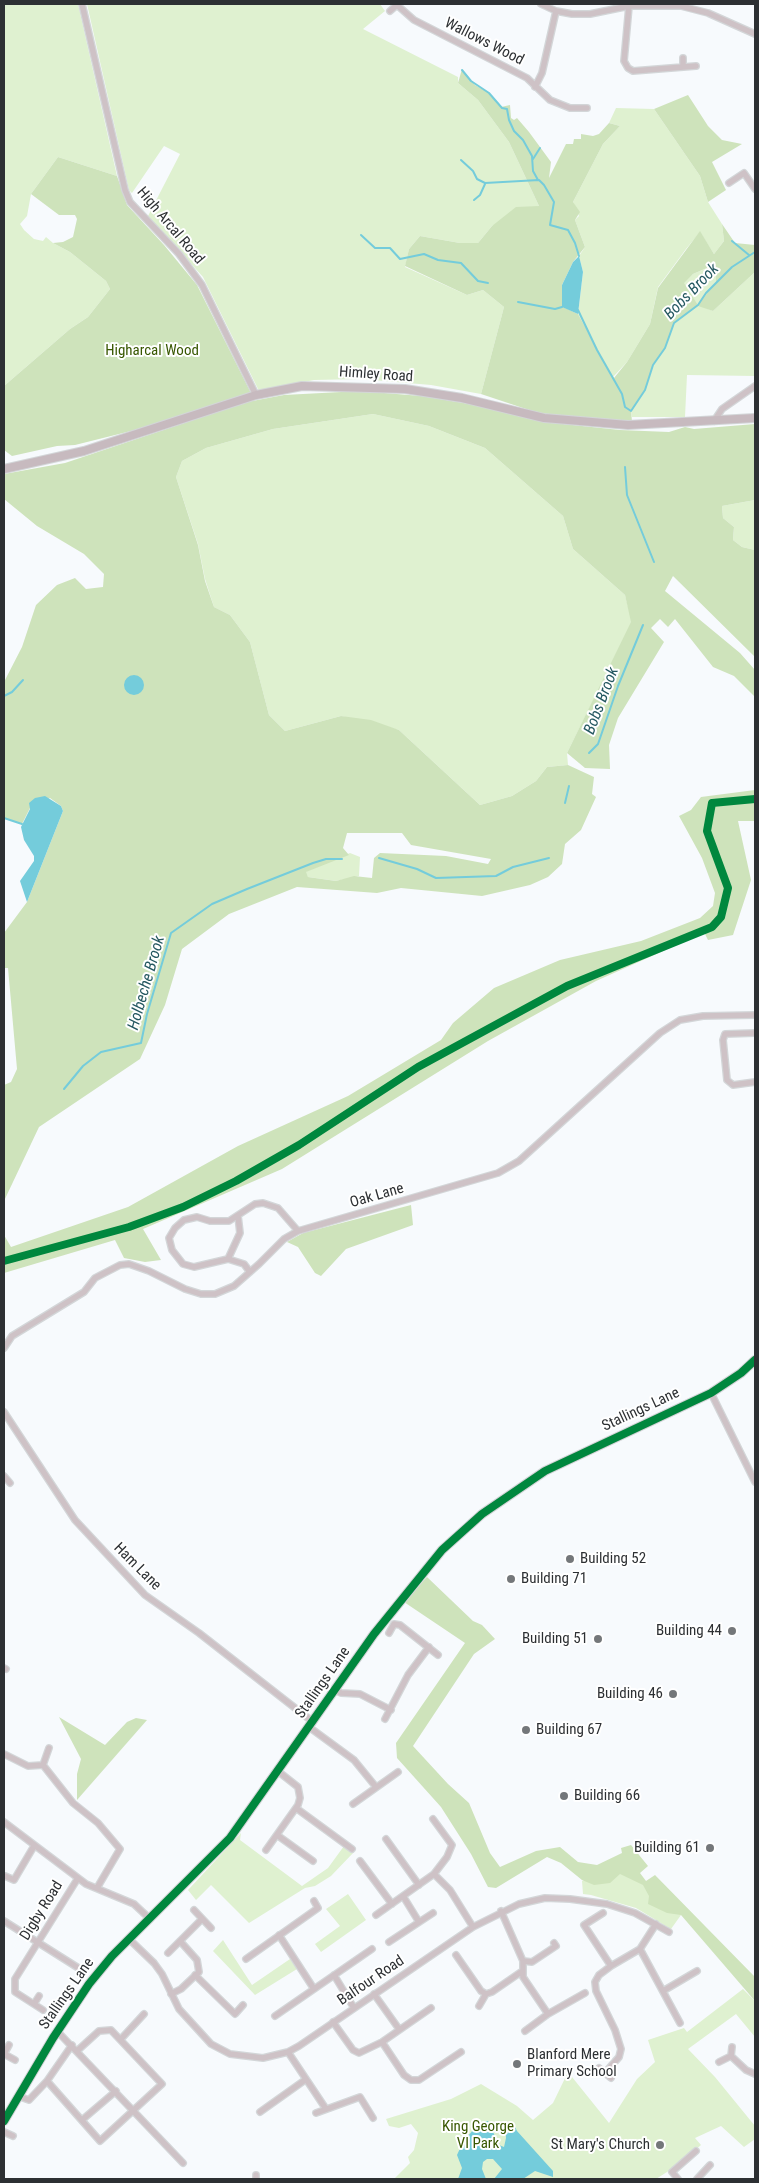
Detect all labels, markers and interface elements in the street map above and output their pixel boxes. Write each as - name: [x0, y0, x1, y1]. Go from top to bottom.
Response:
- street label: Wallows Wood: [441, 14, 527, 70]
- street label: High Arcal Road: [133, 184, 207, 268]
- water label: Bobs Brook: [661, 260, 723, 324]
- park label: Higharcal Wood: [105, 342, 199, 360]
- street label: Himley Road: [338, 363, 414, 387]
- water label: Bobs Brook: [580, 665, 624, 737]
- water label: Holbeche Brook: [124, 934, 170, 1032]
- street label: Oak Lane: [348, 1180, 406, 1212]
- street label: Stallings Lane: [599, 1384, 683, 1436]
- street label: Ham Lane: [109, 1539, 165, 1595]
- place label: Building 52: [580, 1550, 646, 1568]
- marker: Building 52: [564, 1553, 576, 1565]
- place label: Building 71: [521, 1570, 587, 1588]
- marker: Building 71: [505, 1573, 517, 1585]
- place label: Building 44: [656, 1622, 722, 1640]
- marker: Building 44: [726, 1625, 738, 1637]
- place label: Building 51: [522, 1630, 588, 1648]
- marker: Building 51: [592, 1633, 604, 1645]
- street label: Stallings Lane: [292, 1644, 354, 1722]
- place label: Building 46: [597, 1685, 663, 1703]
- marker: Building 46: [667, 1688, 679, 1700]
- place label: Building 67: [536, 1721, 602, 1739]
- marker: Building 67: [520, 1724, 532, 1736]
- place label: Building 66: [574, 1787, 640, 1805]
- marker: Building 66: [558, 1790, 570, 1802]
- place label: Building 61: [634, 1839, 700, 1857]
- marker: Building 61: [704, 1842, 716, 1854]
- street label: Digby Road: [17, 1878, 67, 1944]
- street label: Balfour Road: [334, 1952, 408, 2010]
- street label: Stallings Lane: [36, 1955, 98, 2033]
- place label: Blanford Mere Primary School: [527, 2046, 617, 2081]
- marker: Blanford Mere Primary School: [511, 2058, 523, 2070]
- park label: King George VI Park: [442, 2118, 514, 2153]
- place label: St Mary's Church: [551, 2136, 650, 2154]
- marker: St Mary's Church: [654, 2139, 666, 2151]

